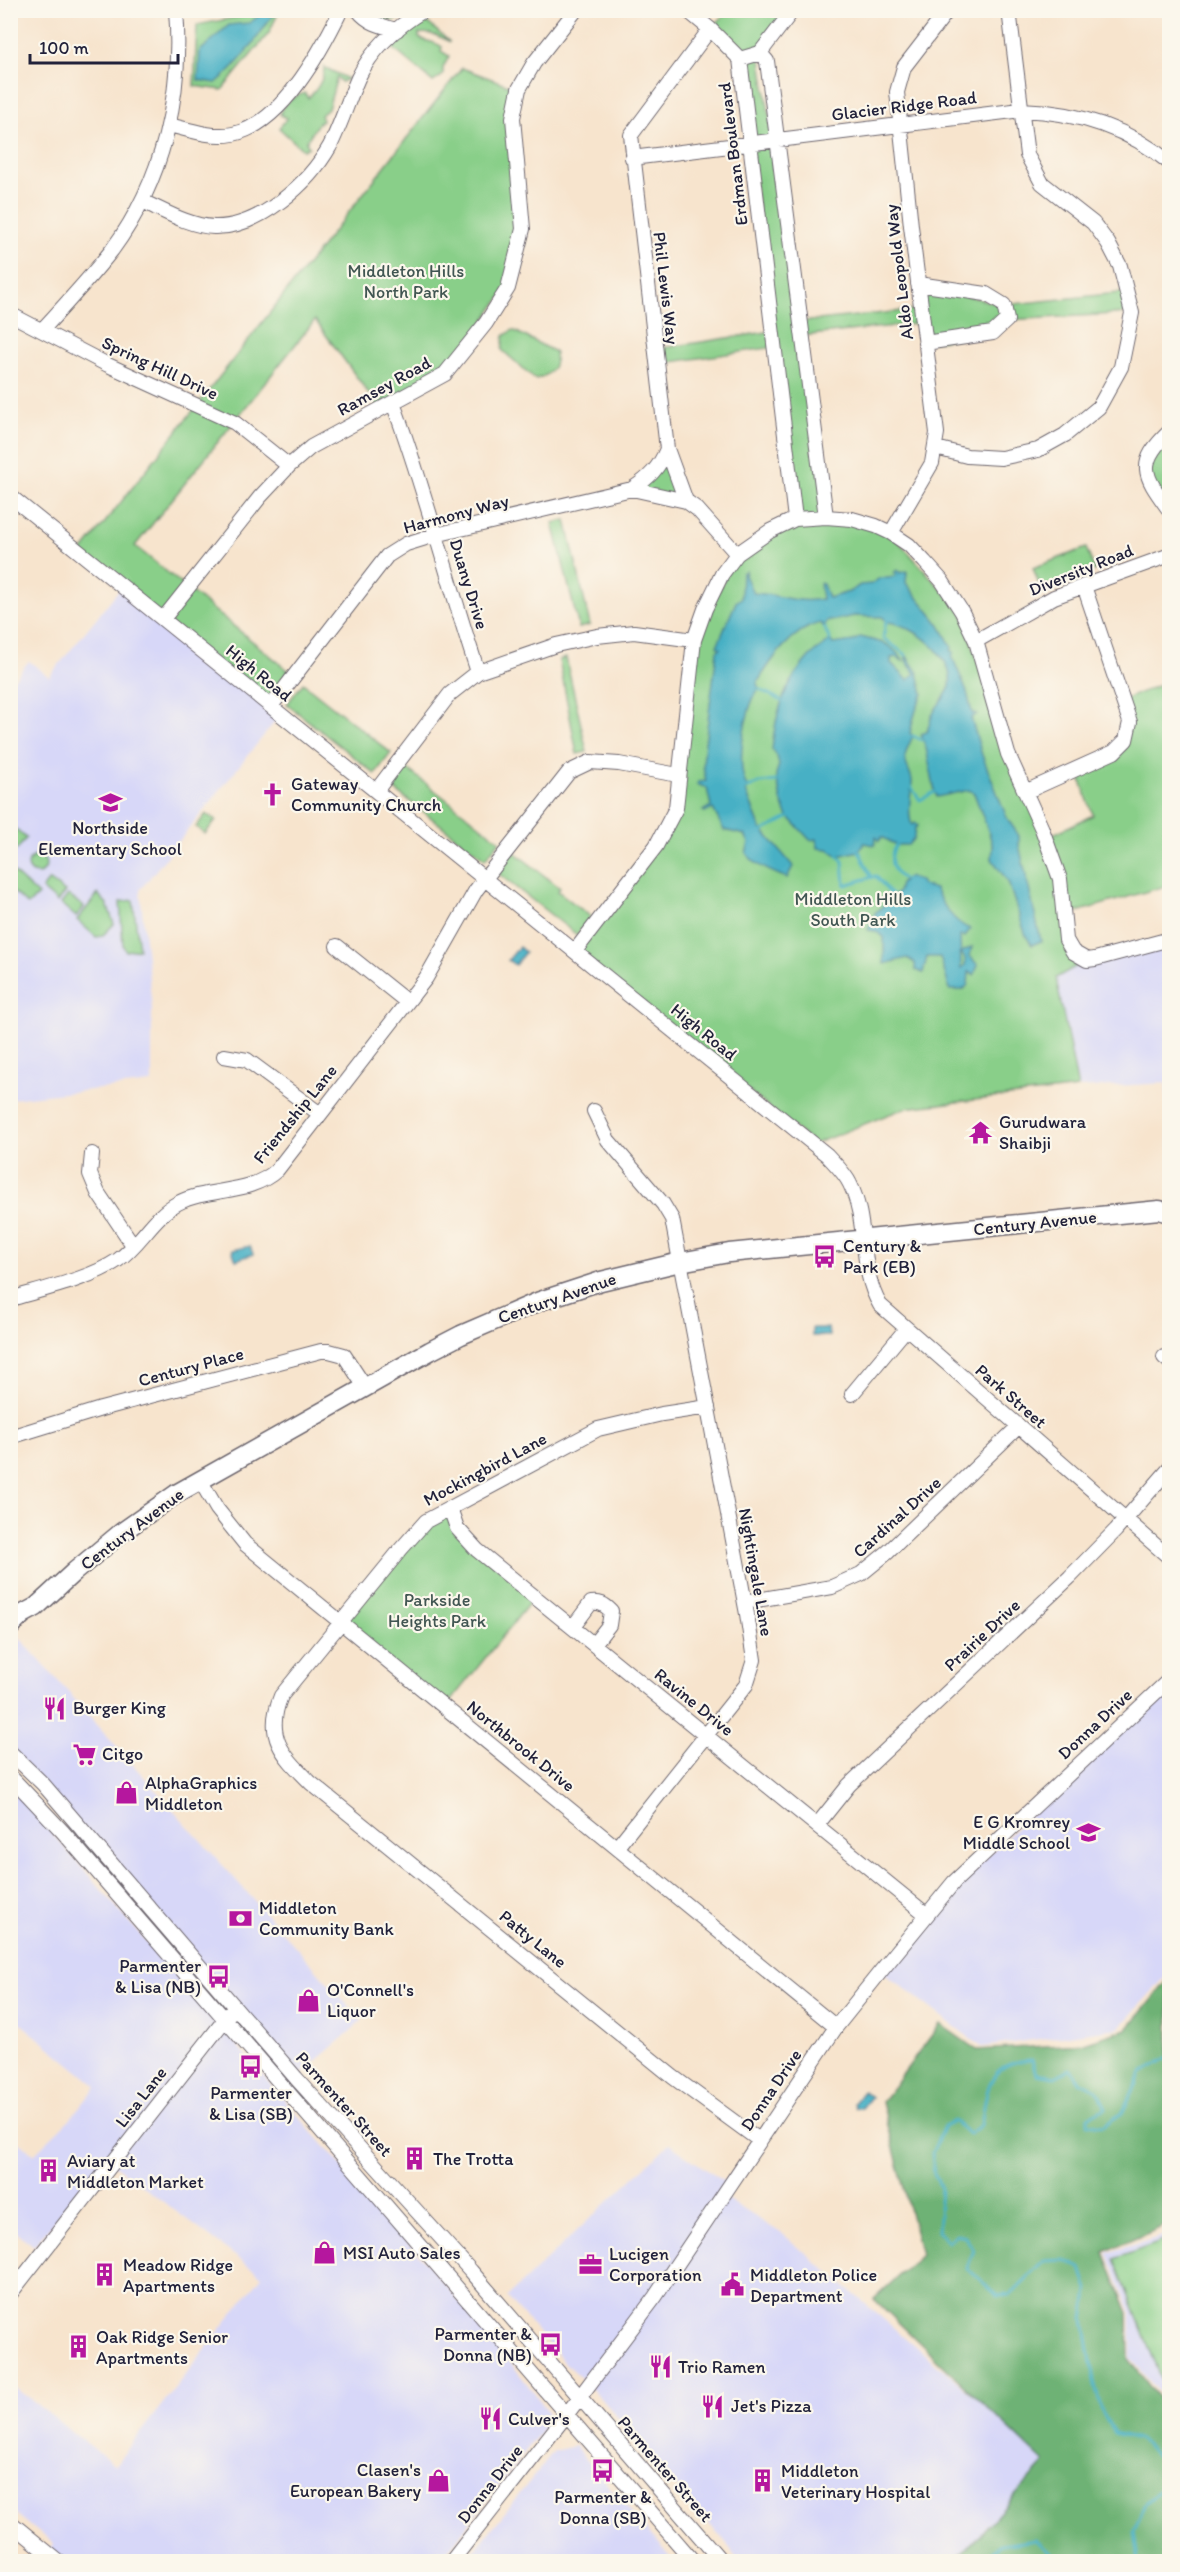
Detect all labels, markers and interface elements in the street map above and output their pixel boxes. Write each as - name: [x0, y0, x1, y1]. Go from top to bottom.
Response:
- scale bar: [30, 27, 178, 65]
- text: 100 m: [39, 37, 89, 59]
- street label: Erdman Boulevard: [713, 81, 753, 227]
- street label: Glacier Ridge Road: [830, 86, 978, 126]
- street label: Aldo Leopold Way: [880, 202, 918, 341]
- street label: Phil Lewis Way: [648, 230, 684, 346]
- park label: Middleton Hills North Park: [348, 260, 464, 303]
- street label: Spring Hill Drive: [98, 331, 222, 405]
- street label: Ramsey Road: [333, 351, 435, 421]
- street label: Harmony Way: [401, 489, 512, 539]
- street label: Duany Drive: [445, 536, 493, 632]
- street label: Diversity Road: [1026, 539, 1137, 601]
- street label: High Road: [221, 640, 297, 707]
- place label: Gateway Community Church: [291, 773, 442, 816]
- church icon: Gateway Community Church: [260, 781, 286, 807]
- school or university icon: Northside Elementary School: [97, 789, 123, 815]
- place label: Northside Elementary School: [38, 817, 182, 860]
- park label: Middleton Hills South Park: [795, 888, 911, 931]
- street label: High Road: [666, 999, 742, 1066]
- street label: Friendship Lane: [248, 1060, 342, 1168]
- place label: Gurudwara Shaibji: [999, 1111, 1087, 1154]
- temple icon: Gurudwara Shaibji: [968, 1119, 994, 1145]
- street label: Century Avenue: [972, 1206, 1098, 1240]
- place label: Century & Park (EB): [843, 1235, 922, 1278]
- bus stop icon: Century & Park (EB): [812, 1243, 838, 1269]
- street label: Century Avenue: [495, 1267, 619, 1329]
- street label: Century Place: [136, 1342, 246, 1392]
- street label: Park Street: [971, 1359, 1051, 1433]
- street label: Mockingbird Lane: [419, 1427, 551, 1511]
- street label: Cardinal Drive: [848, 1472, 946, 1562]
- street label: Century Avenue: [76, 1483, 188, 1575]
- street label: Nightingale Lane: [734, 1506, 778, 1638]
- park label: Parkside Heights Park: [388, 1589, 487, 1632]
- street label: Prairie Drive: [939, 1594, 1025, 1676]
- street label: Ravine Drive: [650, 1663, 738, 1741]
- street label: Donna Drive: [1053, 1684, 1137, 1764]
- restaurant icon: Burger King: [42, 1695, 68, 1721]
- street label: Northbrook Drive: [462, 1696, 580, 1796]
- place label: Burger King: [73, 1697, 167, 1719]
- supermarket icon: Citgo: [71, 1741, 97, 1767]
- place label: Citgo: [102, 1743, 143, 1765]
- place label: AlphaGraphics Middleton: [145, 1772, 257, 1815]
- shop icon: AlphaGraphics Middleton: [114, 1780, 140, 1806]
- place label: E G Kromrey Middle School: [963, 1811, 1071, 1854]
- school or university icon: E G Kromrey Middle School: [1075, 1819, 1101, 1845]
- place label: Middleton Community Bank: [259, 1897, 394, 1940]
- bank icon: Middleton Community Bank: [228, 1905, 254, 1931]
- street label: Patty Lane: [495, 1905, 571, 1973]
- place label: Parmenter & Lisa (NB): [115, 1955, 201, 1998]
- bus stop icon: Parmenter & Lisa (NB): [206, 1963, 232, 1989]
- place label: O'Connell's Liquor: [327, 1979, 414, 2022]
- shop icon: O'Connell's Liquor: [296, 1987, 322, 2013]
- street label: Donna Drive: [736, 2045, 806, 2135]
- street label: Parmenter Street: [291, 2047, 397, 2161]
- bus stop icon: Parmenter & Lisa (SB): [238, 2054, 264, 2080]
- street label: Lisa Lane: [110, 2062, 172, 2132]
- place label: Parmenter & Lisa (SB): [209, 2082, 293, 2125]
- building icon: The Trotta: [402, 2146, 428, 2172]
- place label: The Trotta: [433, 2148, 514, 2170]
- place label: Aviary at Middleton Market: [67, 2150, 204, 2193]
- building icon: Aviary at Middleton Market: [36, 2158, 62, 2184]
- shop icon: MSI Auto Sales: [312, 2240, 338, 2266]
- place label: MSI Auto Sales: [343, 2242, 461, 2264]
- place label: Lucigen Corporation: [609, 2243, 702, 2286]
- office icon: Lucigen Corporation: [578, 2251, 604, 2277]
- place label: Meadow Ridge Apartments: [123, 2254, 233, 2297]
- building icon: Meadow Ridge Apartments: [92, 2262, 118, 2288]
- place label: Middleton Police Department: [750, 2264, 877, 2307]
- public building icon: Middleton Police Department: [719, 2272, 745, 2298]
- place label: Parmenter & Donna (NB): [435, 2323, 532, 2366]
- place label: Oak Ridge Senior Apartments: [96, 2326, 228, 2369]
- bus stop icon: Parmenter & Donna (NB): [537, 2331, 563, 2357]
- building icon: Oak Ridge Senior Apartments: [65, 2334, 91, 2360]
- restaurant icon: Trio Ramen: [647, 2354, 673, 2380]
- place label: Trio Ramen: [678, 2356, 766, 2378]
- restaurant icon: Jet's Pizza: [700, 2393, 726, 2419]
- place label: Jet's Pizza: [731, 2395, 812, 2417]
- restaurant icon: Culver's: [477, 2406, 503, 2432]
- place label: Culver's: [508, 2408, 570, 2430]
- street label: Parmenter Street: [613, 2411, 717, 2527]
- street label: Donna Drive: [452, 2440, 528, 2528]
- bus stop icon: Parmenter & Donna (SB): [590, 2458, 616, 2484]
- place label: Clasen's European Bakery: [290, 2459, 421, 2502]
- place label: Middleton Veterinary Hospital: [781, 2460, 930, 2503]
- shop icon: Clasen's European Bakery: [426, 2467, 452, 2493]
- building icon: Middleton Veterinary Hospital: [750, 2468, 776, 2494]
- place label: Parmenter & Donna (SB): [554, 2486, 652, 2529]

